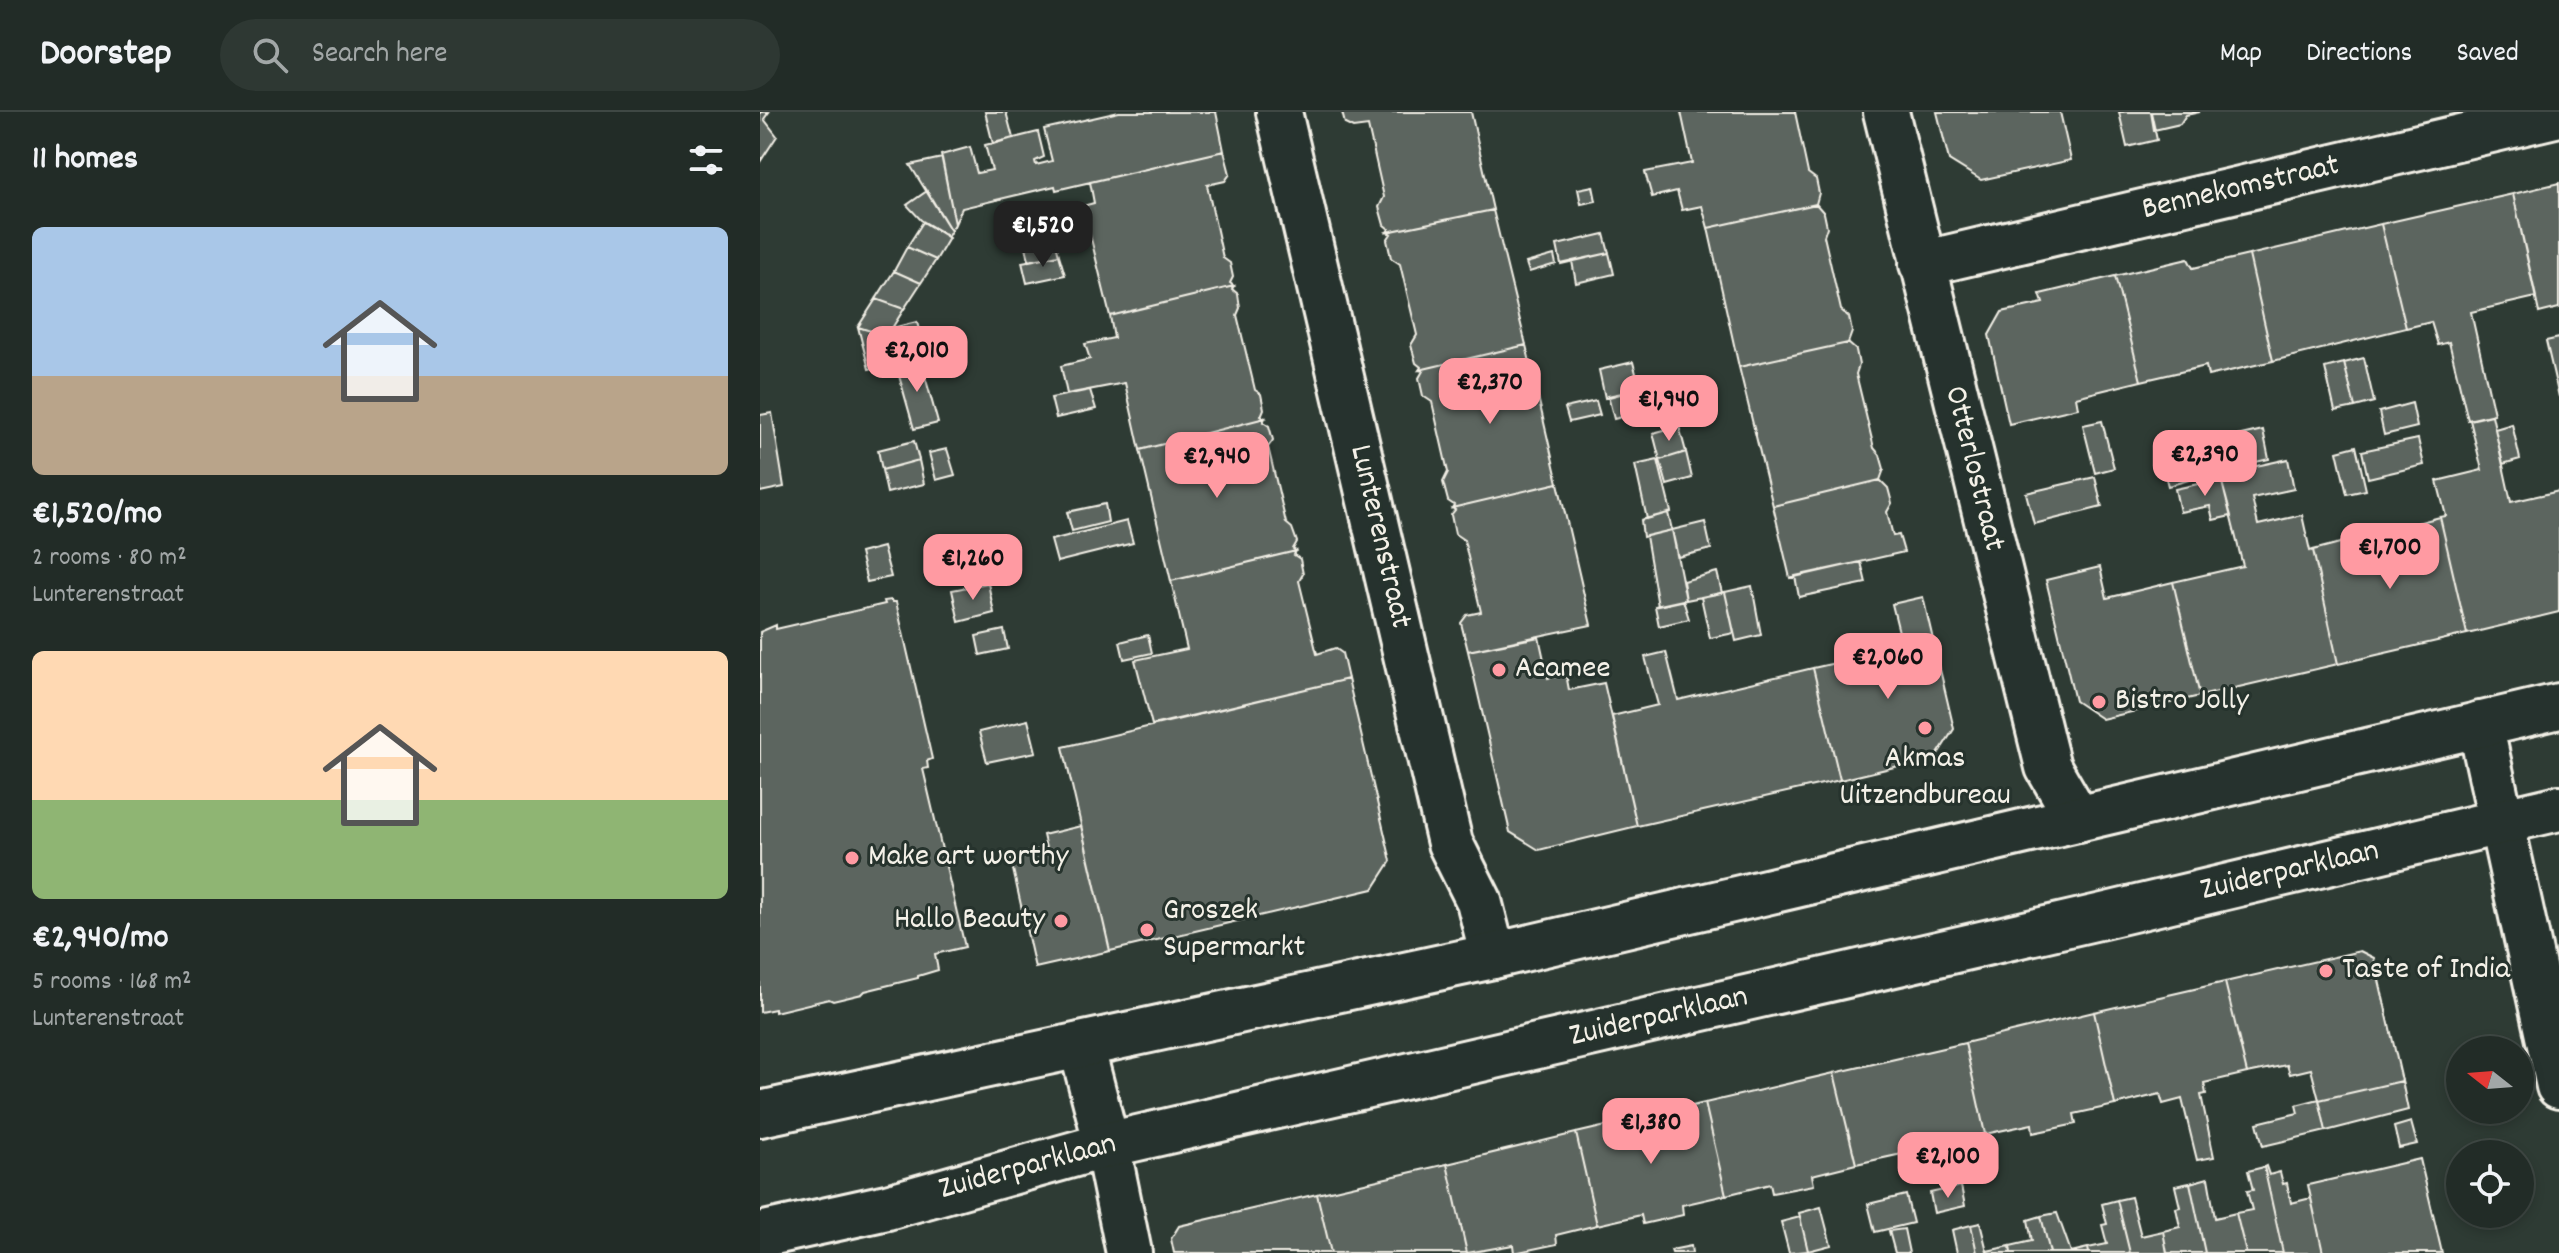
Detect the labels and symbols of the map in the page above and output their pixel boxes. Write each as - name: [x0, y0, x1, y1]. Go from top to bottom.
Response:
- street label: Bennekomstraat: [2138, 144, 2344, 234]
- pin: €1,520: [978, 201, 1108, 269]
- pin: €2,010: [852, 326, 982, 394]
- pin: €2,370: [1425, 358, 1555, 426]
- pin: €1,940: [1604, 375, 1734, 443]
- street label: Otterlostraat: [1930, 382, 2016, 557]
- pin: €2,390: [2140, 430, 2270, 498]
- pin: €2,940: [1152, 432, 1282, 500]
- street label: Lunterenstraat: [1336, 441, 1423, 634]
- pin: €1,700: [2325, 523, 2455, 591]
- pin: €1,260: [908, 534, 1038, 602]
- pin: €2,060: [1823, 633, 1953, 701]
- place label: Acamee: [1515, 647, 1611, 693]
- marker: Acamee: [1490, 661, 1508, 679]
- place label: Bistro Jolly: [2115, 679, 2250, 725]
- marker: Bistro Jolly: [2090, 693, 2108, 711]
- marker: Akmas Uitzendbureau: [1916, 719, 1934, 737]
- place label: Akmas Uitzendbureau: [1839, 737, 2011, 820]
- street label: Zuiderparklaan: [2196, 829, 2384, 915]
- place label: Make art worthy: [868, 835, 1069, 881]
- marker: Make art worthy: [843, 849, 861, 867]
- place label: Groszek Supermarkt: [1163, 889, 1306, 972]
- place label: Hallo Beauty: [894, 898, 1046, 944]
- marker: Hallo Beauty: [1052, 912, 1070, 930]
- marker: Groszek Supermarkt: [1138, 921, 1156, 939]
- place label: Taste of India: [2342, 948, 2511, 994]
- marker: Taste of India: [2317, 962, 2335, 980]
- street label: Zuiderparklaan: [1565, 975, 1753, 1061]
- north arrow: [2446, 1036, 2534, 1124]
- pin: €1,380: [1586, 1098, 1716, 1166]
- street label: Zuiderparklaan: [934, 1122, 1122, 1214]
- pin: €2,100: [1883, 1132, 2013, 1200]

